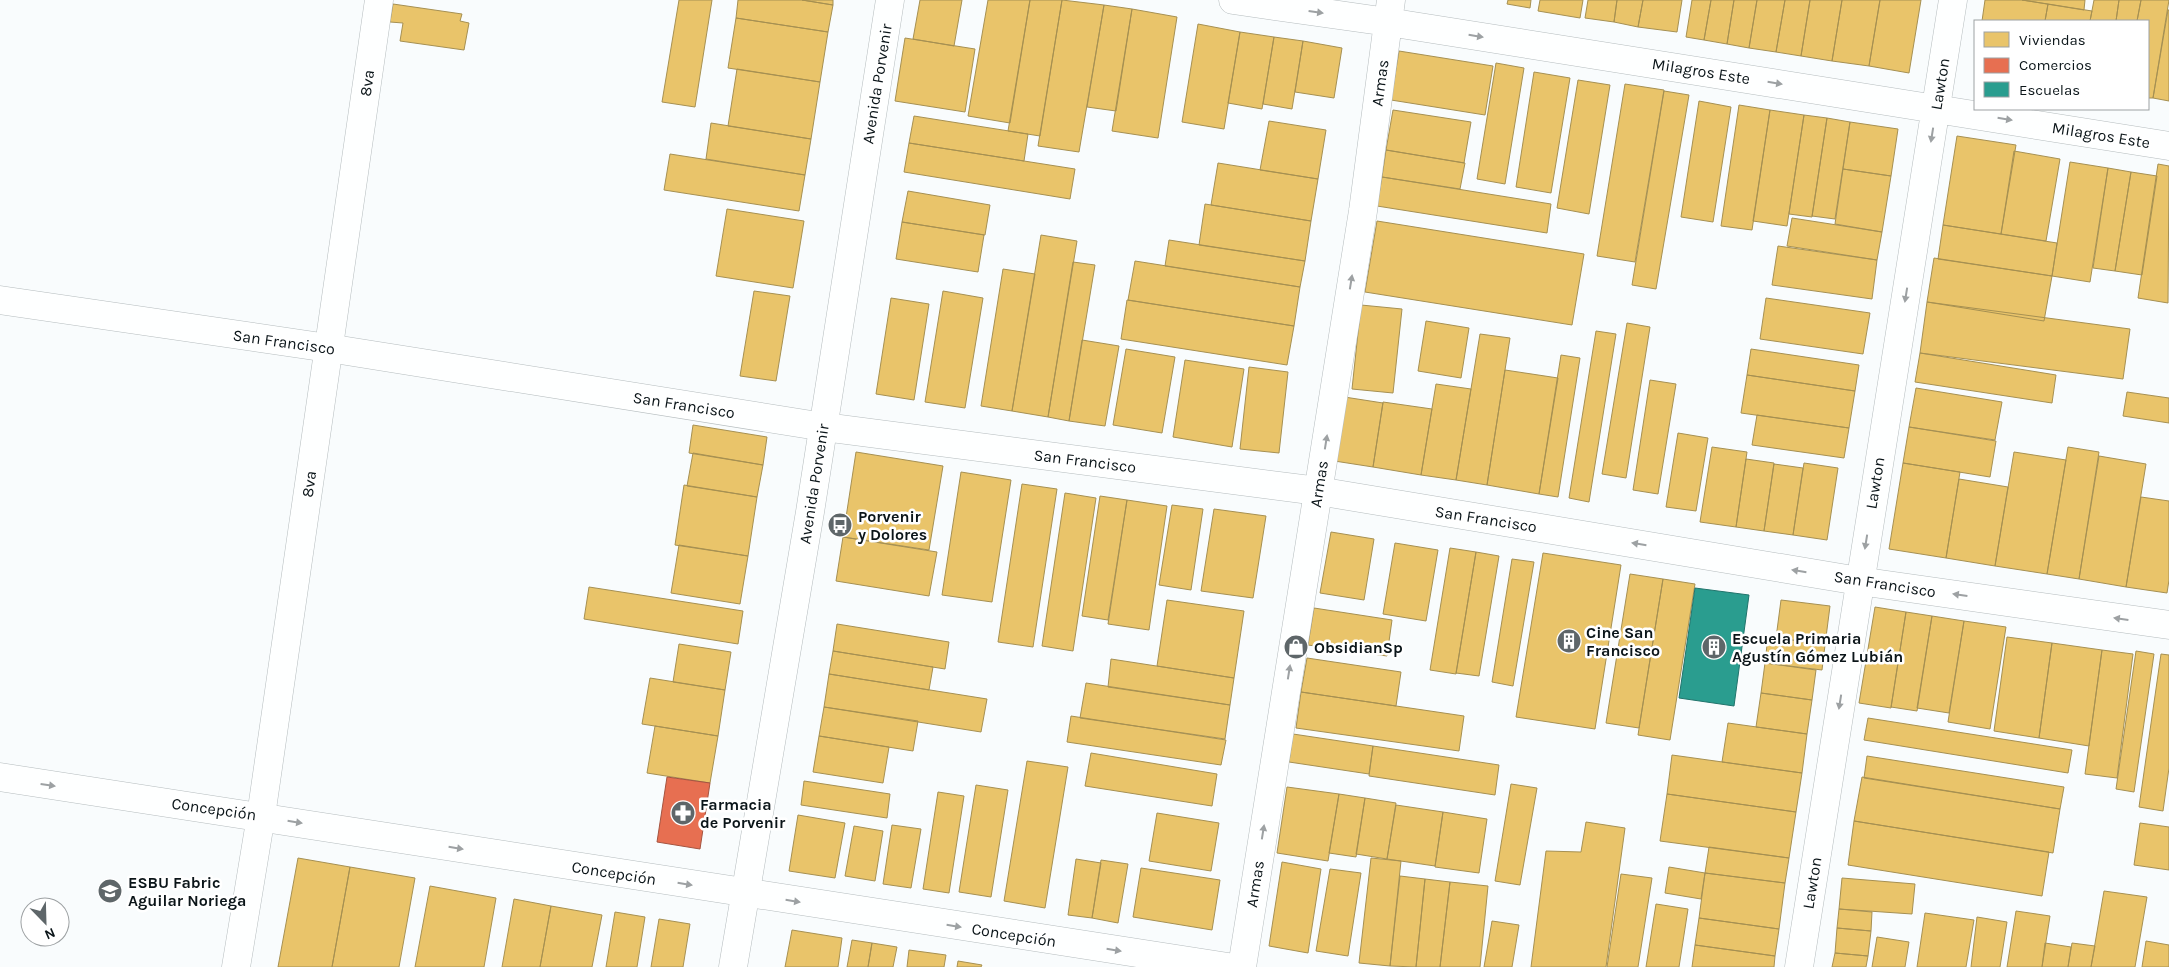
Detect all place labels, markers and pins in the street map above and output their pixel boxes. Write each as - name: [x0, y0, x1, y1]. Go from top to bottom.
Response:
- place label: Porvenir y Dolores: [858, 507, 927, 544]
- bus stop icon: Porvenir y Dolores: [827, 512, 853, 538]
- place label: Cine San Francisco: [1586, 623, 1660, 660]
- building icon: Cine San Francisco: [1556, 628, 1582, 654]
- place label: Escuela Primaria Agustín Gómez Lubián: [1732, 629, 1903, 666]
- shop icon: ObsidianSp: [1283, 634, 1309, 660]
- building icon: Escuela Primaria Agustín Gómez Lubián: [1701, 634, 1727, 660]
- place label: ObsidianSp: [1314, 638, 1403, 657]
- place label: Farmacia de Porvenir: [700, 795, 786, 832]
- pharmacy icon: Farmacia de Porvenir: [670, 800, 696, 826]
- place label: ESBU Fabric Aguilar Noriega: [128, 873, 246, 910]
- school or university icon: ESBU Fabric Aguilar Noriega: [97, 878, 123, 904]

